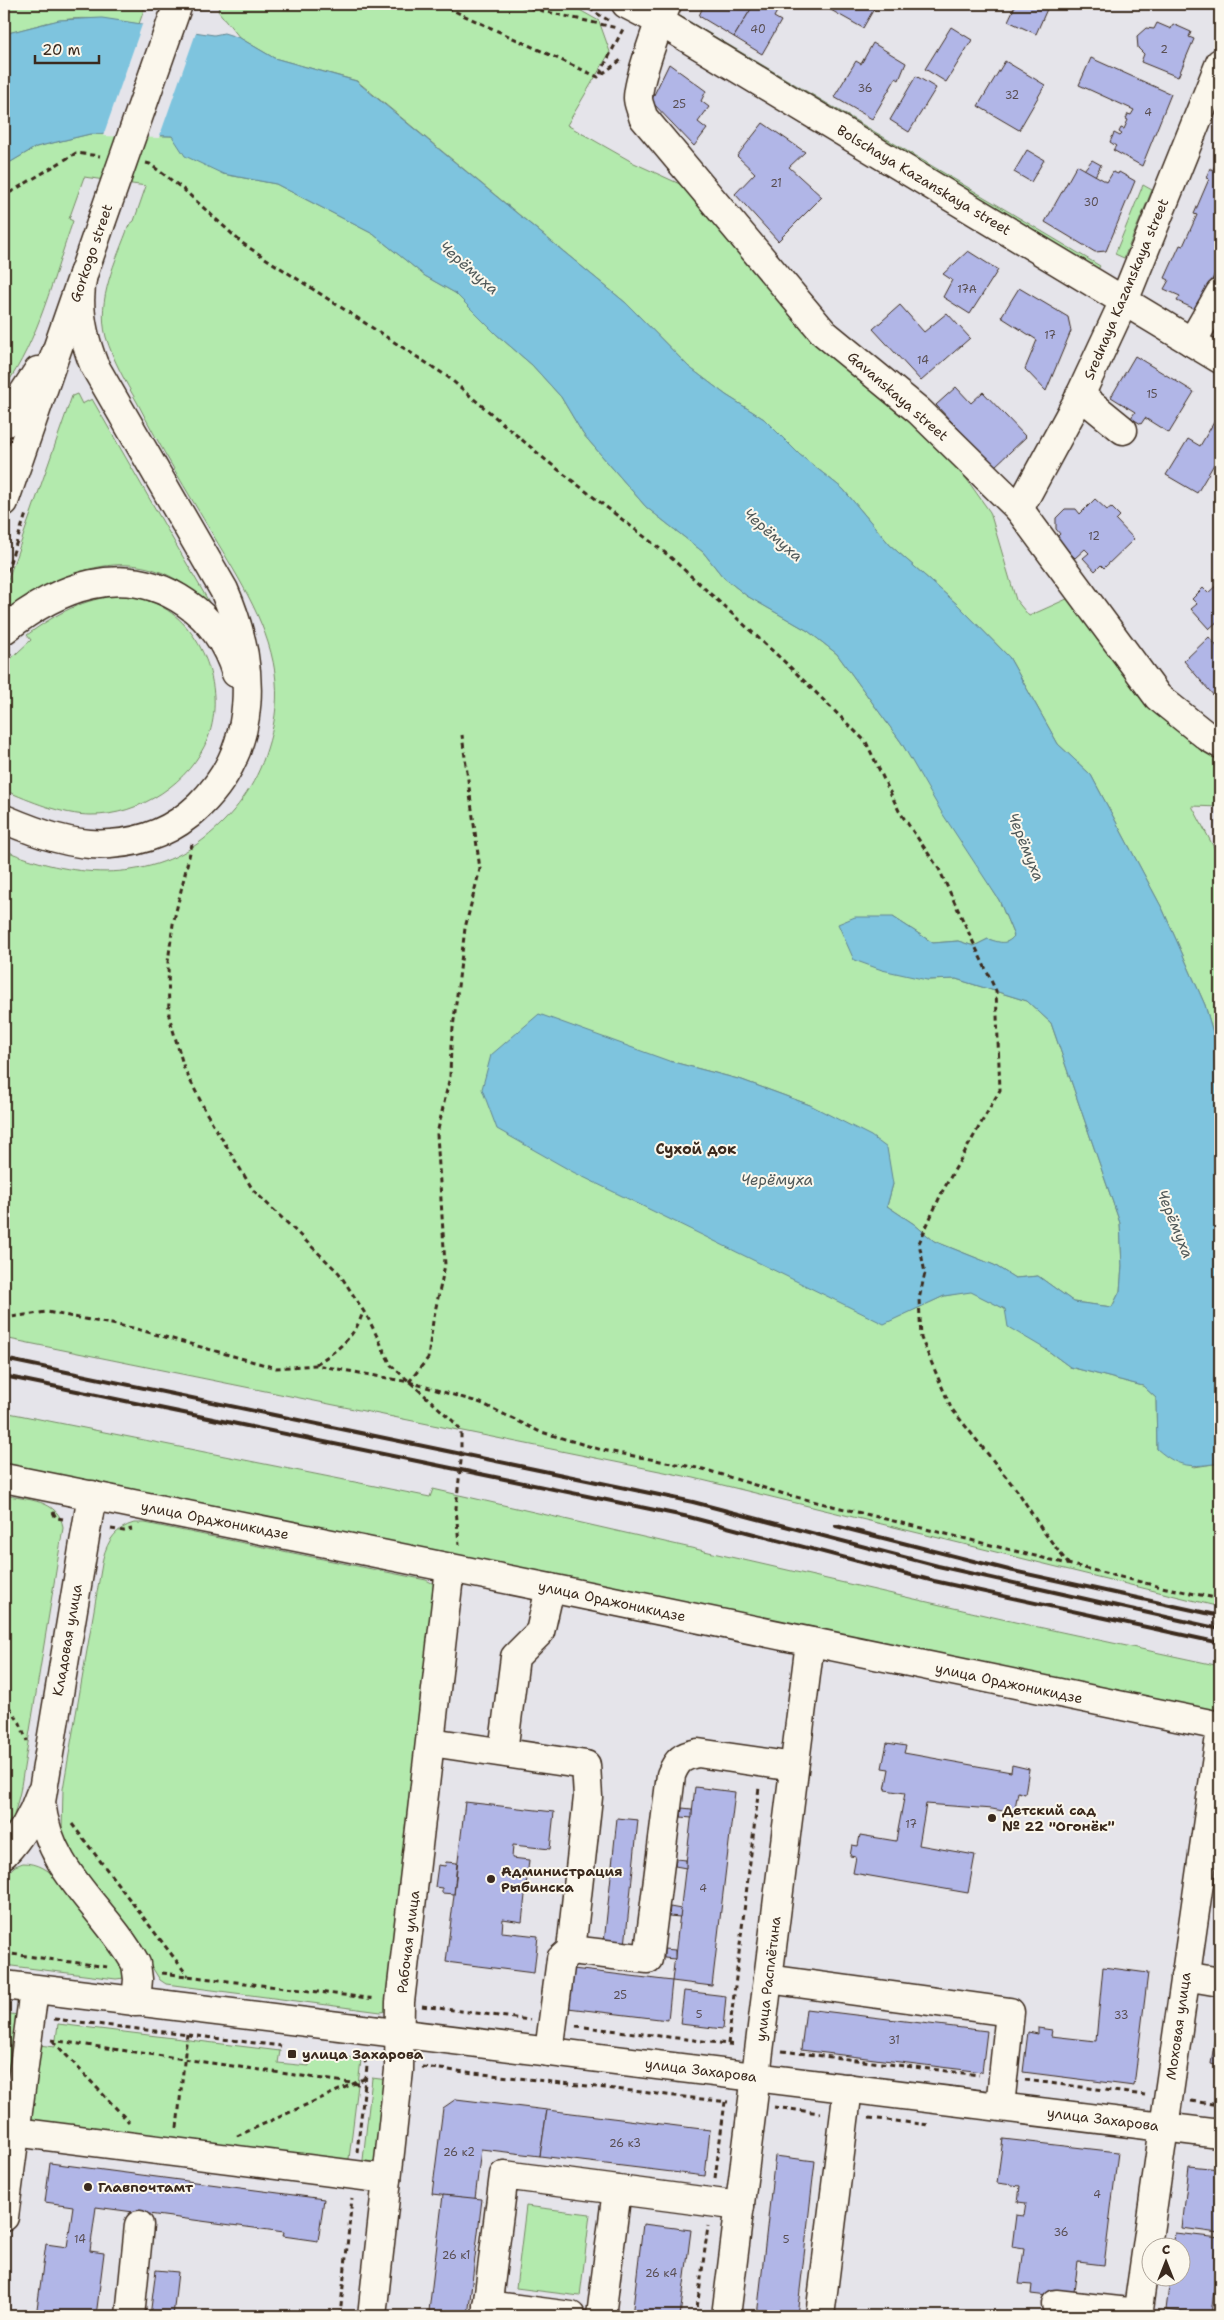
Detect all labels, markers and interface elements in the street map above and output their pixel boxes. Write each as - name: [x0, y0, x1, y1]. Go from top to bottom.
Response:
- house number: 40: [750, 22, 766, 37]
- scale bar: [35, 32, 99, 64]
- text: 20 m: [42, 40, 81, 60]
- house number: 2: [1160, 42, 1168, 57]
- house number: 36: [857, 81, 873, 96]
- house number: 32: [1005, 88, 1019, 103]
- house number: 25: [672, 97, 686, 112]
- house number: 4: [1144, 105, 1152, 120]
- street label: Bolschaya Kazanskaya street: [834, 121, 1014, 239]
- house number: 21: [770, 176, 782, 191]
- house number: 30: [1083, 195, 1099, 210]
- street label: Srednaya Kazanskaya street: [1080, 196, 1172, 382]
- street label: Gorkogo street: [66, 202, 116, 304]
- water label: Черёмуха: [435, 237, 503, 299]
- house number: 17А: [957, 282, 977, 297]
- house number: 17: [1044, 328, 1056, 343]
- street label: Gavanskaya street: [844, 347, 952, 445]
- house number: 14: [917, 353, 929, 368]
- house number: 15: [1146, 387, 1158, 402]
- water label: Черёмуха: [739, 504, 807, 566]
- house number: 12: [1088, 529, 1100, 544]
- water label: Черёмуха: [1003, 810, 1049, 884]
- district label: Сухой док: [656, 1139, 737, 1159]
- water label: Черёмуха: [741, 1170, 813, 1190]
- water label: Черёмуха: [1152, 1187, 1198, 1261]
- street label: улица Орджоникидзе: [140, 1497, 290, 1543]
- street label: улица Орджоникидзе: [537, 1577, 687, 1625]
- street label: Кладовая улица: [48, 1582, 86, 1698]
- street label: улица Орджоникидзе: [934, 1659, 1084, 1707]
- place label: Детский сад № 22 "Огонёк": [1002, 1801, 1115, 1835]
- marker: Детский сад № 22 "Огонёк": [986, 1812, 998, 1824]
- house number: 17: [905, 1817, 917, 1832]
- place label: Администрация Рыбинска: [501, 1862, 622, 1896]
- marker: Администрация Рыбинска: [485, 1873, 497, 1885]
- house number: 4: [699, 1881, 707, 1896]
- street label: Рабочая улица: [393, 1889, 423, 1995]
- street label: улица Расплётина: [751, 1915, 785, 2043]
- street label: Моховая улица: [1162, 1971, 1194, 2081]
- house number: 25: [613, 1988, 627, 2003]
- house number: 5: [696, 2007, 703, 2022]
- house number: 33: [1114, 2008, 1128, 2023]
- house number: 31: [888, 2033, 900, 2048]
- place label: улица Захарова: [302, 2045, 424, 2063]
- marker: улица Захарова: [286, 2048, 298, 2060]
- street label: улица Захарова: [644, 2054, 758, 2086]
- street label: улица Захарова: [1046, 2103, 1160, 2135]
- house number: 26 к3: [609, 2136, 641, 2151]
- house number: 26 к2: [443, 2145, 475, 2160]
- place label: Главпочтамт: [98, 2178, 194, 2196]
- marker: Главпочтамт: [82, 2181, 94, 2193]
- house number: 4: [1093, 2187, 1101, 2202]
- house number: 36: [1053, 2225, 1069, 2240]
- house number: 14: [74, 2232, 86, 2247]
- house number: 5: [783, 2232, 790, 2247]
- north arrow: [1142, 2238, 1192, 2288]
- text: С: [1162, 2240, 1170, 2258]
- house number: 26 к1: [442, 2248, 470, 2263]
- house number: 26 к4: [645, 2266, 677, 2281]

